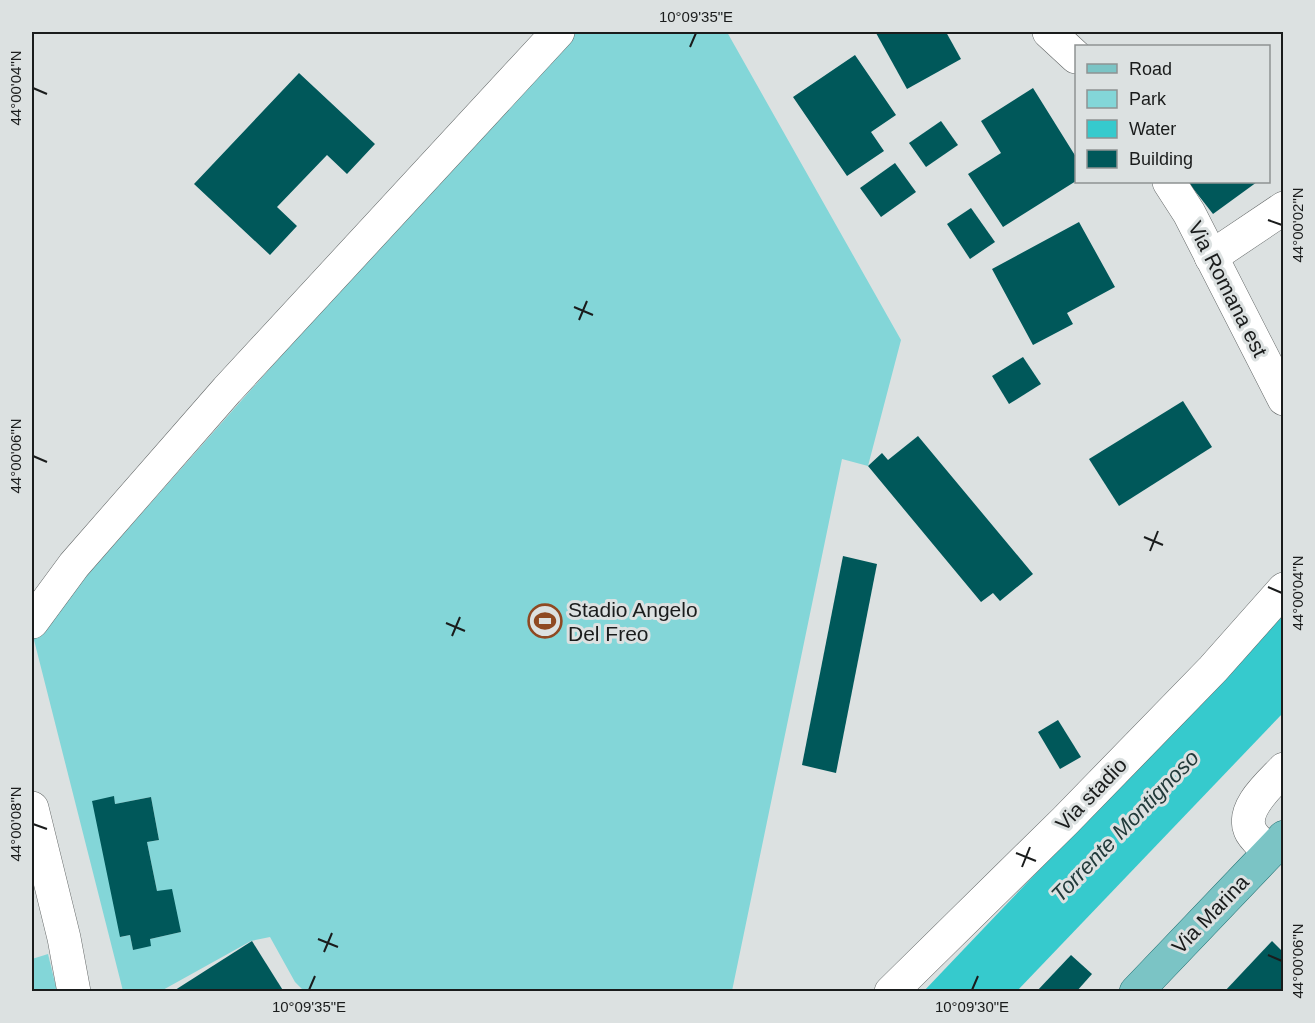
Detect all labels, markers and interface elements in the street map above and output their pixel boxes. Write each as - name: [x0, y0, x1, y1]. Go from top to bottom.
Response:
- text: 10°09'35"E: [659, 8, 733, 25]
- legend: [1075, 45, 1270, 183]
- text: 44°00'04"N: [7, 50, 24, 126]
- text: Road: [1129, 59, 1172, 79]
- text: Park: [1129, 89, 1167, 109]
- text: Water: [1129, 119, 1176, 139]
- text: Building: [1129, 149, 1193, 169]
- text: 44°00'02"N: [1289, 187, 1306, 263]
- street label: Via Romana est: [1184, 217, 1272, 361]
- text: 44°00'06"N: [7, 418, 24, 494]
- text: 44°00'04"N: [1289, 555, 1306, 631]
- place label: Stadio Angelo Del Freo: [568, 598, 698, 645]
- sports icon: Stadio Angelo Del Freo: [527, 603, 563, 639]
- water label: Torrente Montignoso: [1046, 745, 1204, 907]
- street label: Via stadio: [1051, 753, 1131, 835]
- text: 44°00'08"N: [7, 786, 24, 862]
- street label: Via Marina: [1167, 870, 1253, 958]
- text: 44°00'06"N: [1289, 923, 1306, 999]
- text: 10°09'35"E: [272, 998, 346, 1015]
- text: 10°09'30"E: [935, 998, 1009, 1015]

